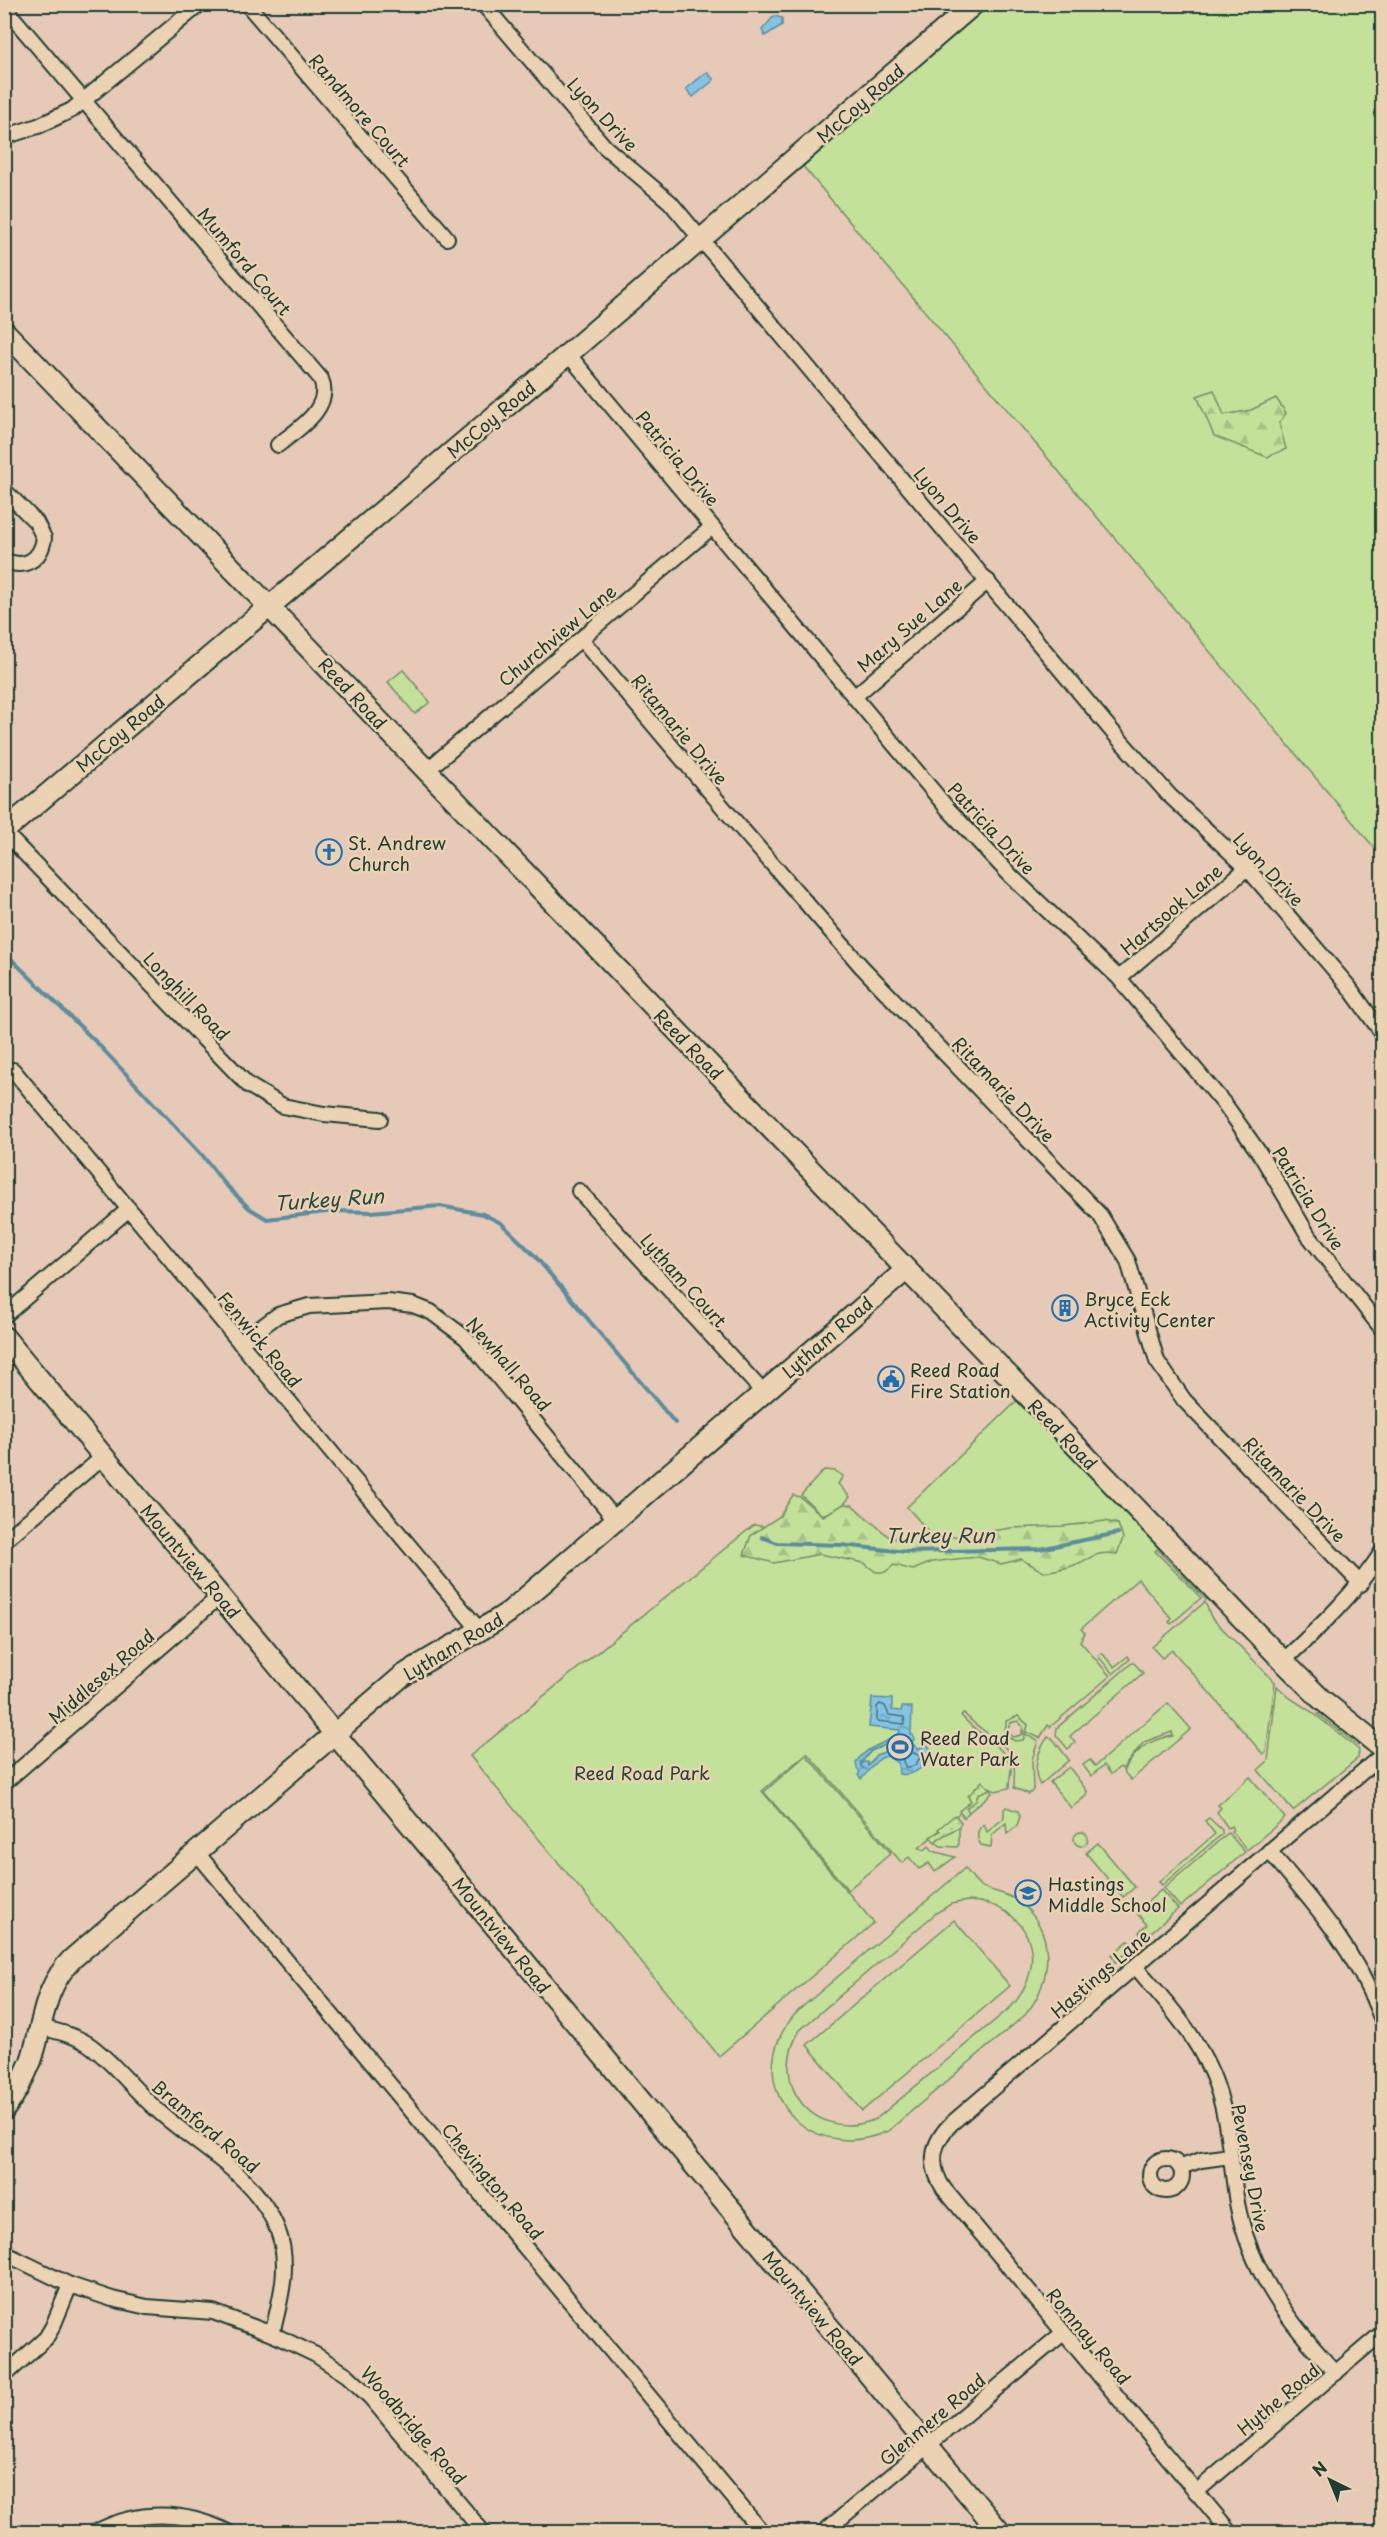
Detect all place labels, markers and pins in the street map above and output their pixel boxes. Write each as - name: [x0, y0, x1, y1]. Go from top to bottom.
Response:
- place label: St. Andrew Church: [348, 829, 446, 877]
- church icon: St. Andrew Church: [314, 837, 344, 867]
- place label: Bryce Eck Activity Center: [1084, 1285, 1216, 1333]
- building icon: Bryce Eck Activity Center: [1050, 1293, 1080, 1323]
- place label: Reed Road Fire Station: [910, 1356, 1011, 1404]
- public building icon: Reed Road Fire Station: [876, 1364, 906, 1394]
- place label: Reed Road Water Park: [920, 1724, 1020, 1772]
- sports icon: Reed Road Water Park: [885, 1732, 915, 1762]
- place label: Hastings Middle School: [1048, 1870, 1167, 1918]
- school or university icon: Hastings Middle School: [1013, 1878, 1043, 1908]

